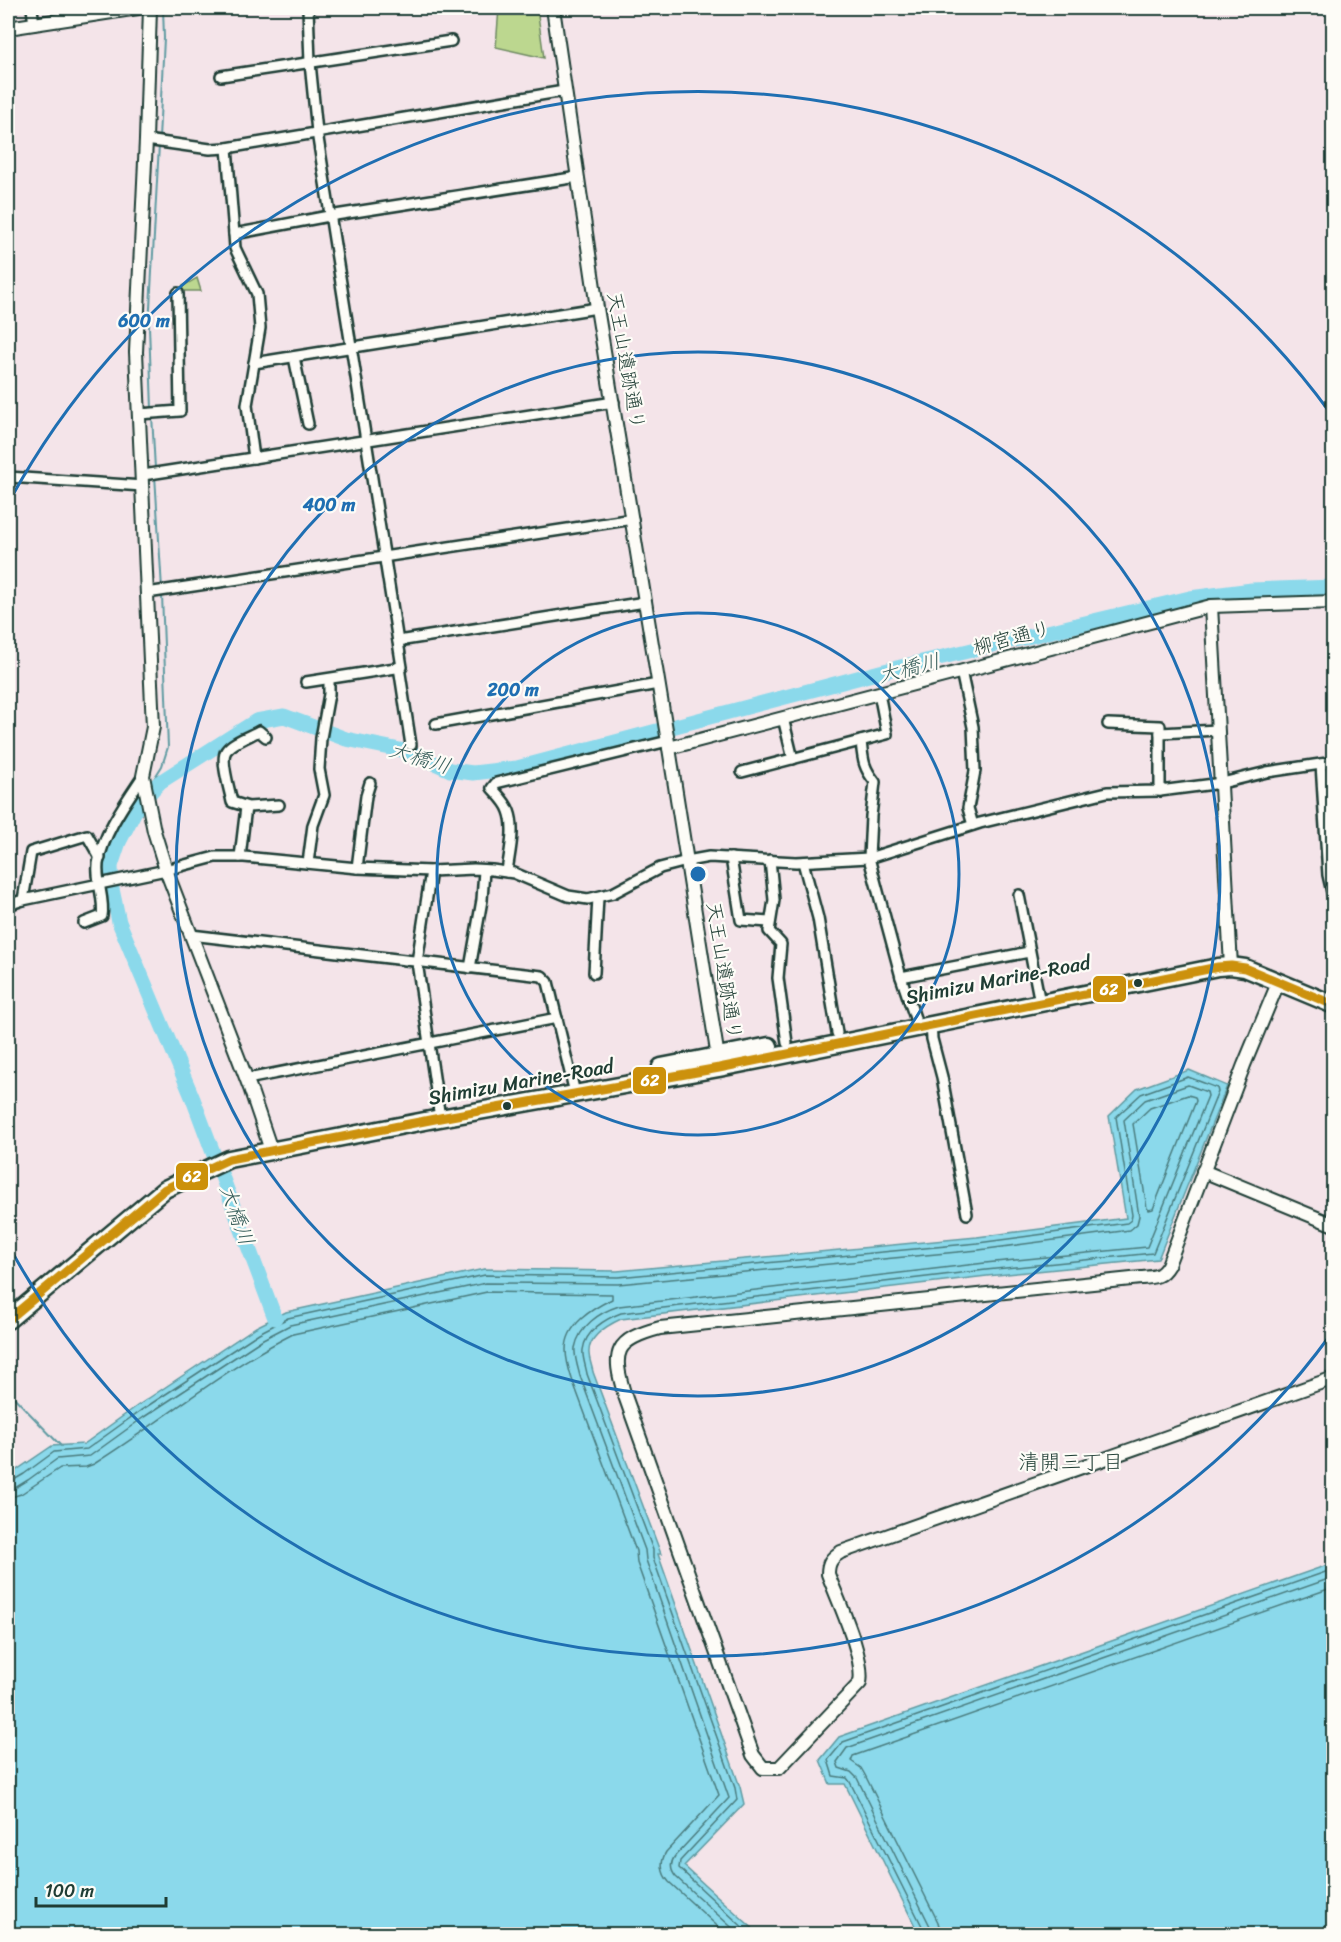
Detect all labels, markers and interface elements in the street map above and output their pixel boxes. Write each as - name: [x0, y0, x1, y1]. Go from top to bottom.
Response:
- street label: 天王山遺跡通り: [597, 289, 655, 433]
- text: 600 m: [117, 305, 170, 337]
- text: 400 m: [302, 489, 355, 521]
- street label: 柳宮通り: [969, 611, 1055, 665]
- water label: 大橋川: [874, 642, 944, 694]
- text: 200 m: [486, 674, 539, 706]
- water label: 大橋川: [384, 731, 456, 785]
- centre of rings: [688, 864, 708, 884]
- street label: 天王山遺跡通り: [696, 899, 752, 1043]
- street label: Shimizu Marine-Road: [903, 945, 1095, 1015]
- line badge: 62: [1092, 975, 1127, 1003]
- text: 62: [1099, 975, 1119, 1004]
- unlabelled marker: [1132, 977, 1144, 989]
- street label: Shimizu Marine-Road: [426, 1048, 618, 1116]
- line badge: 62: [632, 1066, 667, 1095]
- text: 62: [640, 1066, 660, 1095]
- unlabelled marker: [501, 1100, 513, 1112]
- line badge: 62: [175, 1162, 209, 1191]
- text: 62: [182, 1162, 202, 1191]
- water label: 大橋川: [208, 1179, 266, 1251]
- district label: 清開三丁目: [1019, 1443, 1124, 1481]
- scale bar: [36, 1870, 166, 1908]
- text: 100 m: [45, 1875, 94, 1907]

